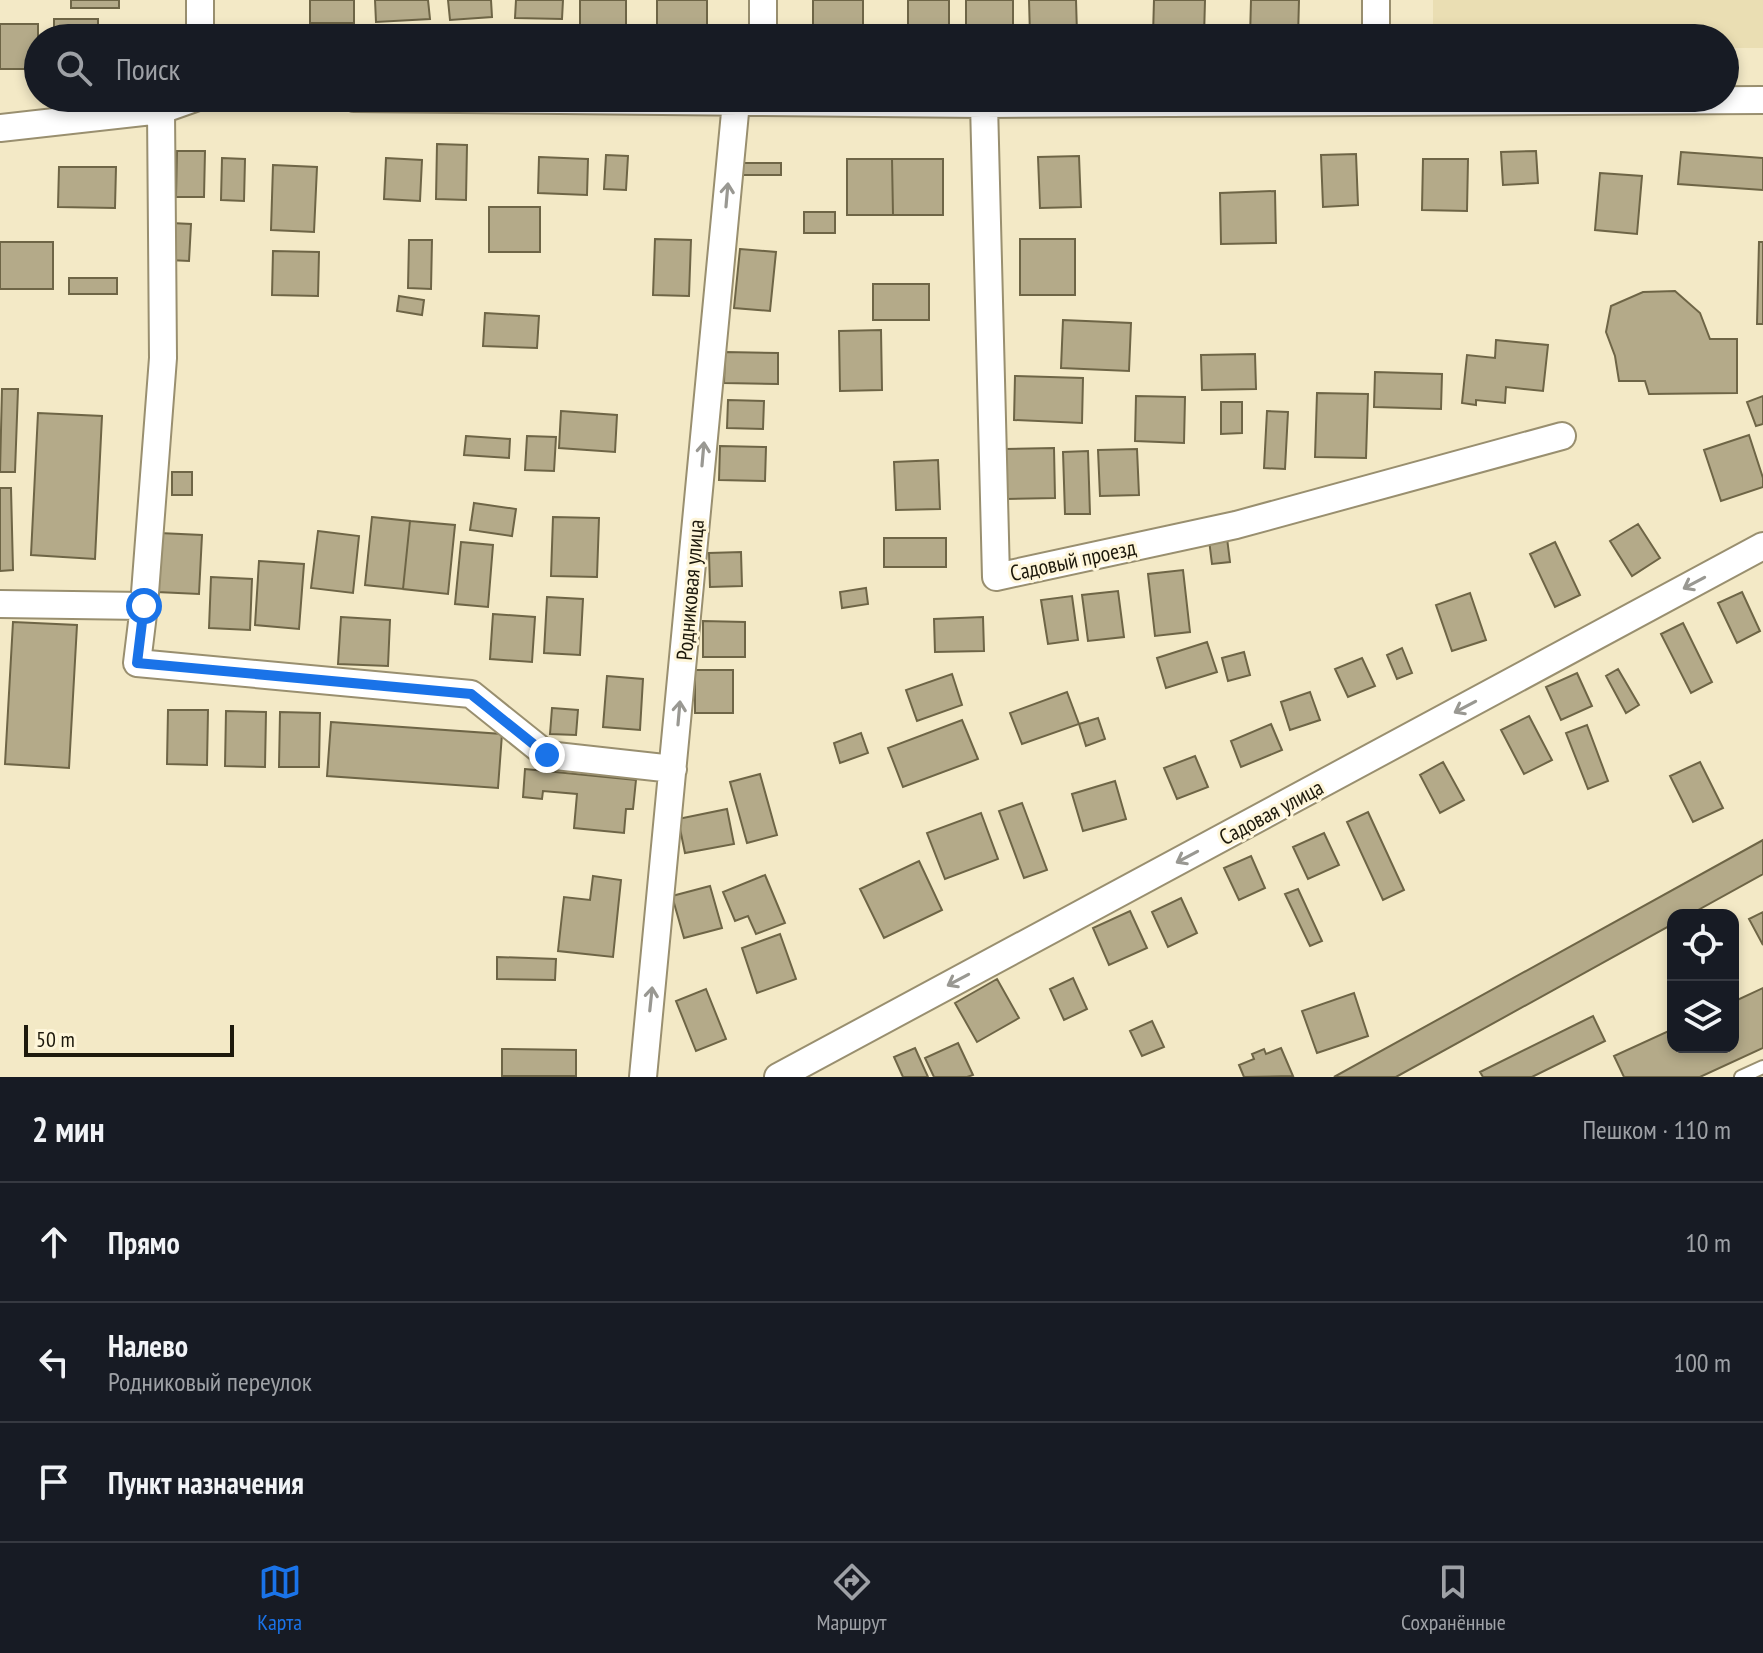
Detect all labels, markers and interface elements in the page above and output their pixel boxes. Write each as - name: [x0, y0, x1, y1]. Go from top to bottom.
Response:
- search box: [24, 24, 1739, 112]
- icon: search: [52, 46, 96, 90]
- text: Поиск: [116, 49, 180, 88]
- one-way arrow: [720, 182, 735, 209]
- one-way arrow: [696, 441, 711, 468]
- street label: Родниковая улица: [670, 518, 710, 662]
- street label: Садовый проезд: [1007, 533, 1139, 587]
- one-way arrow: [1683, 576, 1707, 592]
- route start: [126, 588, 162, 624]
- one-way arrow: [1454, 699, 1478, 715]
- one-way arrow: [671, 700, 686, 727]
- route end: [529, 737, 565, 773]
- street label: Садовая улица: [1214, 773, 1328, 851]
- one-way arrow: [1176, 849, 1200, 865]
- map controls: [1667, 909, 1739, 1053]
- button: locate: [1667, 909, 1739, 981]
- one-way arrow: [947, 973, 971, 988]
- button: layers: [1667, 981, 1739, 1053]
- one-way arrow: [643, 986, 658, 1013]
- scale bar: [24, 1021, 234, 1057]
- text: 50 m: [36, 1025, 75, 1053]
- text: 2 мин: [32, 1107, 105, 1151]
- text: Пешком · 110 m: [1582, 1113, 1731, 1146]
- icon: ahead: [32, 1220, 76, 1264]
- text: Прямо: [108, 1223, 180, 1262]
- text: 10 m: [1685, 1226, 1731, 1259]
- text: Налево: [108, 1326, 188, 1365]
- icon: left: [32, 1340, 76, 1384]
- text: 100 m: [1673, 1346, 1731, 1379]
- text: Родниковый переулок: [108, 1365, 312, 1398]
- icon: arrive: [32, 1460, 76, 1504]
- text: Пункт назначения: [108, 1463, 304, 1502]
- tab: Карта: [257, 1560, 302, 1636]
- tab: Маршрут: [816, 1560, 887, 1636]
- tab: Сохранённые: [1401, 1560, 1506, 1636]

